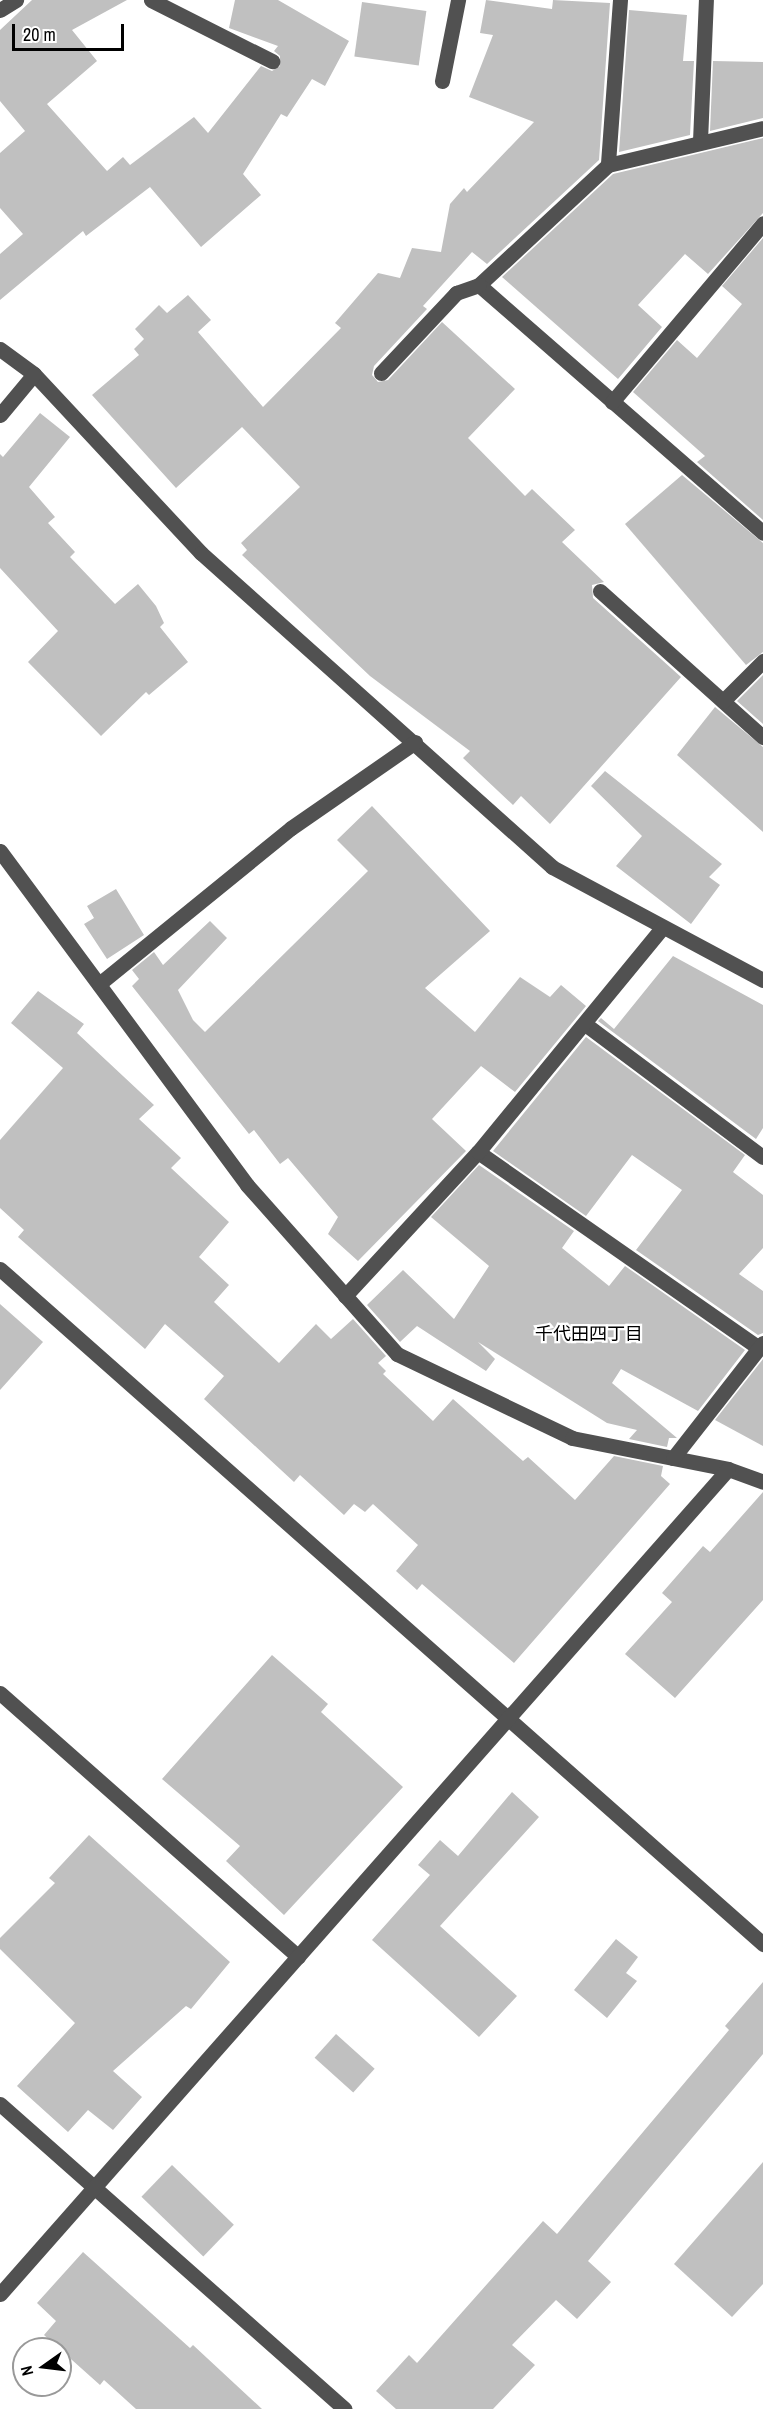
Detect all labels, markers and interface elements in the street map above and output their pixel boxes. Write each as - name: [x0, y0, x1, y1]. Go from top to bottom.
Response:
- scale bar: [15, 12, 128, 50]
- text: 20 m: [23, 22, 56, 47]
- district label: 千代田四丁目: [535, 1323, 643, 1345]
- north arrow: [12, 2337, 72, 2397]
- text: N: [15, 2364, 38, 2378]

